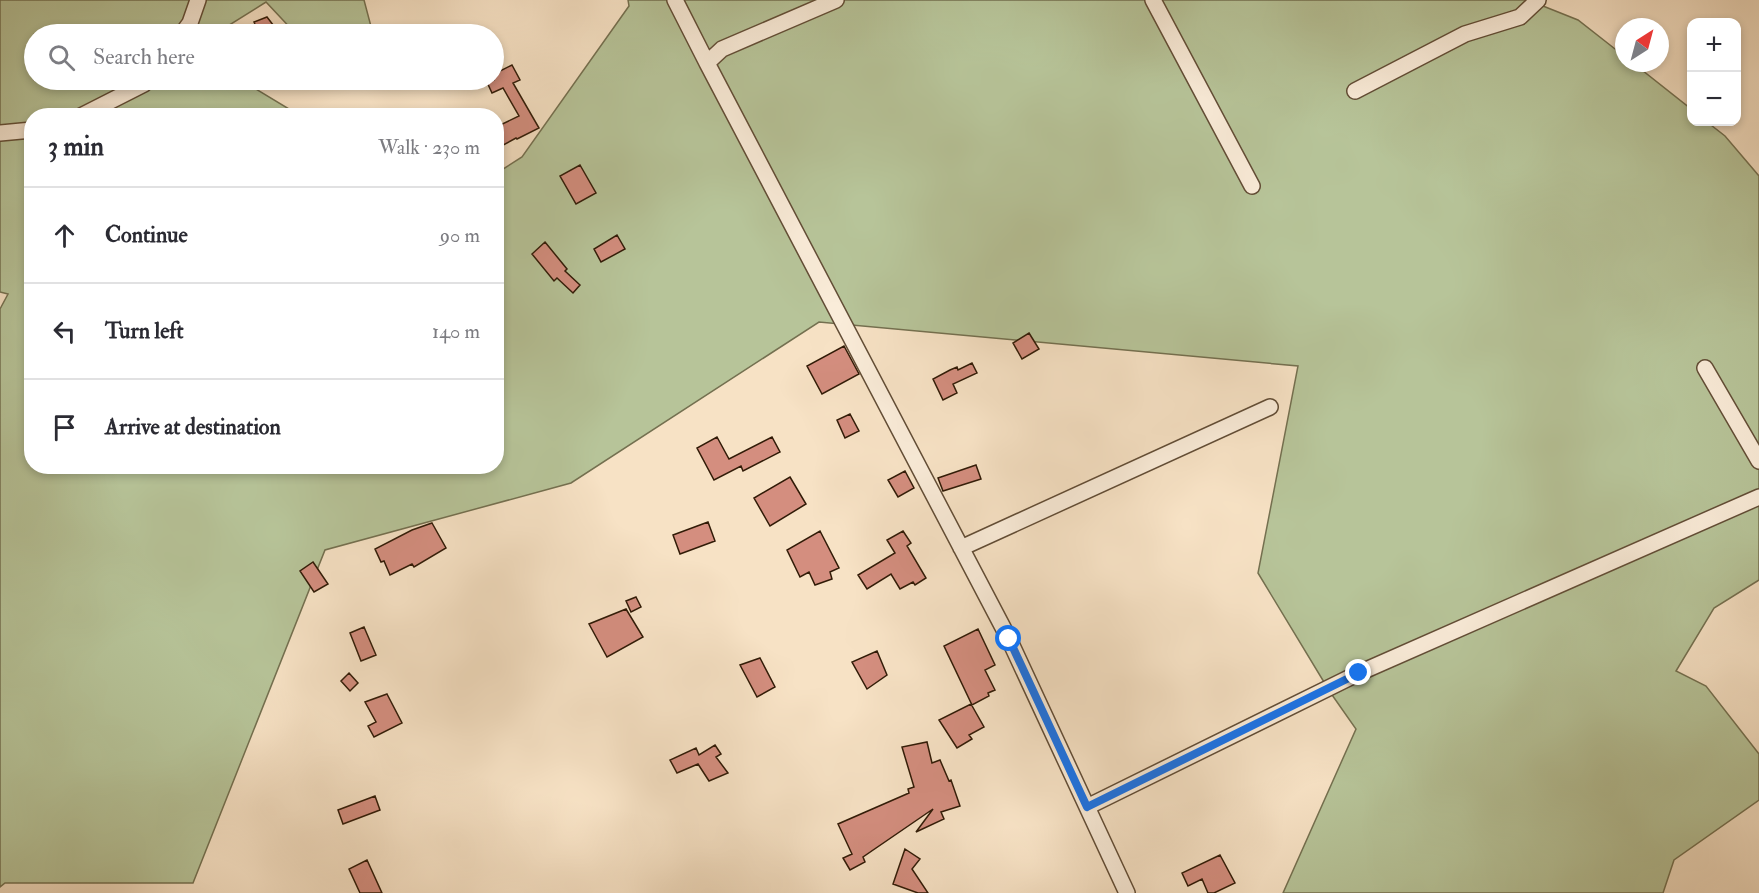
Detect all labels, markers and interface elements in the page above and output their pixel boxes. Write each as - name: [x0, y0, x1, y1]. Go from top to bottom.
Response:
- north arrow: [1615, 18, 1669, 72]
- map controls: [1687, 18, 1741, 126]
- button: +: [1687, 18, 1741, 72]
- search box: [24, 24, 504, 90]
- icon: search: [45, 41, 78, 74]
- text: Search here: [93, 43, 195, 71]
- button: −: [1687, 72, 1741, 126]
- text: 3 min: [48, 131, 104, 163]
- text: Walk · 230 m: [378, 135, 480, 160]
- icon: ahead: [48, 219, 81, 252]
- text: Continue: [105, 221, 188, 249]
- text: 90 m: [440, 223, 480, 248]
- icon: left: [48, 315, 81, 348]
- text: Turn left: [105, 317, 184, 345]
- text: 140 m: [432, 319, 480, 344]
- icon: arrive: [48, 411, 81, 444]
- text: Arrive at destination: [105, 413, 281, 441]
- route start: [995, 625, 1021, 651]
- route end: [1345, 659, 1371, 685]

